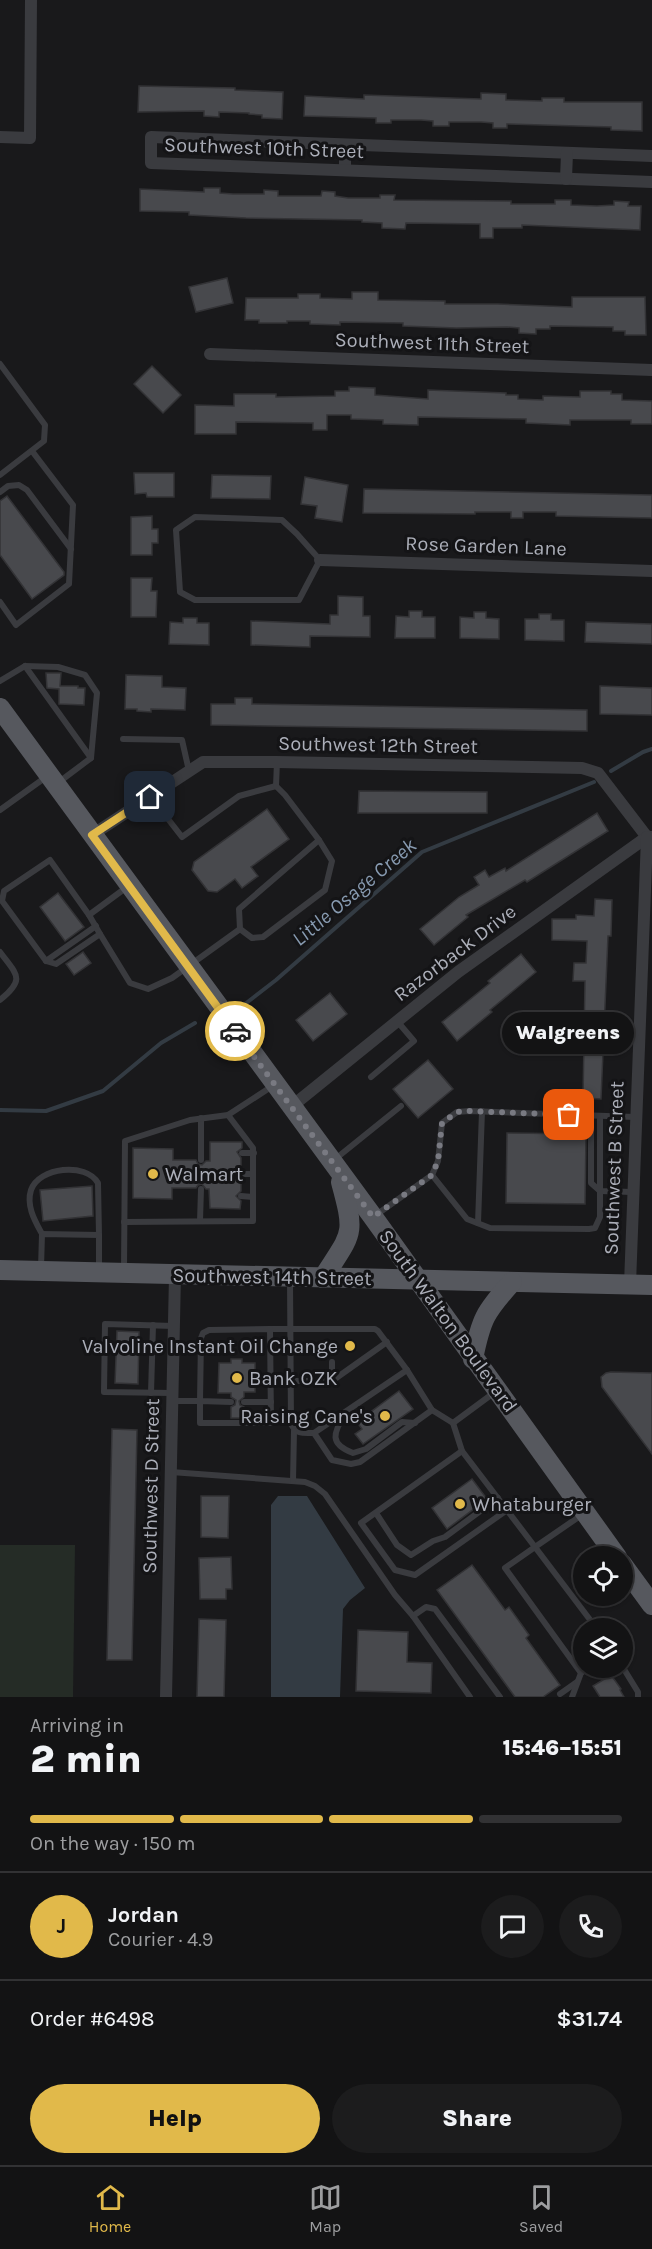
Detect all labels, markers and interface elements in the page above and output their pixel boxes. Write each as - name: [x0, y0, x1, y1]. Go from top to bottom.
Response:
- street label: Southwest 10th Street: [164, 133, 365, 163]
- street label: Southwest 11th Street: [334, 328, 530, 358]
- street label: Rose Garden Lane: [405, 532, 567, 560]
- street label: Southwest 12th Street: [278, 732, 479, 758]
- pin: [124, 771, 175, 822]
- icon: home: [133, 780, 166, 813]
- water label: Little Osage Creek: [287, 833, 421, 951]
- street label: Razorback Drive: [389, 900, 521, 1006]
- courier: [205, 1001, 265, 1061]
- callout: Walgreens: [503, 1013, 635, 1055]
- icon: car: [219, 1015, 252, 1048]
- text: Walgreens: [516, 1021, 620, 1044]
- street label: Southwest B Street: [599, 1080, 629, 1256]
- pin: [543, 1089, 594, 1140]
- icon: bag: [552, 1098, 585, 1131]
- place label: Walmart: [165, 1163, 244, 1186]
- marker: Walmart: [146, 1167, 160, 1181]
- street label: South Walton Boulevard: [374, 1225, 522, 1417]
- street label: Southwest 14th Street: [172, 1264, 372, 1290]
- place label: Valvoline Instant Oil Change: [82, 1335, 338, 1358]
- marker: Valvoline Instant Oil Change: [343, 1339, 357, 1353]
- place label: Bank OZK: [249, 1367, 337, 1390]
- marker: Bank OZK: [230, 1371, 244, 1385]
- street label: Southwest D Street: [138, 1398, 164, 1574]
- place label: Raising Cane's: [240, 1405, 373, 1428]
- marker: Raising Cane's: [378, 1409, 392, 1423]
- place label: Whataburger: [472, 1493, 592, 1516]
- marker: Whataburger: [453, 1497, 467, 1511]
- map controls: [573, 1546, 633, 1678]
- button: locate: [573, 1546, 633, 1606]
- button: layers: [573, 1618, 633, 1678]
- text: Arriving in: [30, 1714, 124, 1737]
- text: 15:46–15:51: [503, 1735, 622, 1761]
- text: 2 min: [30, 1736, 142, 1782]
- text: On the way · 150 m: [30, 1832, 195, 1855]
- button: chat: [481, 1895, 544, 1958]
- button: phone: [559, 1895, 622, 1958]
- text: Jordan: [108, 1902, 179, 1928]
- text: J: [57, 1913, 66, 1939]
- text: Courier · 4.9: [108, 1928, 213, 1951]
- text: Order #6498: [30, 2006, 155, 2032]
- text: $31.74: [557, 2006, 622, 2032]
- button: Help: [30, 2084, 320, 2153]
- button: Share: [332, 2084, 622, 2153]
- tab: Home: [89, 2181, 131, 2236]
- tab: Map: [309, 2181, 342, 2236]
- tab: Saved: [519, 2181, 563, 2236]

